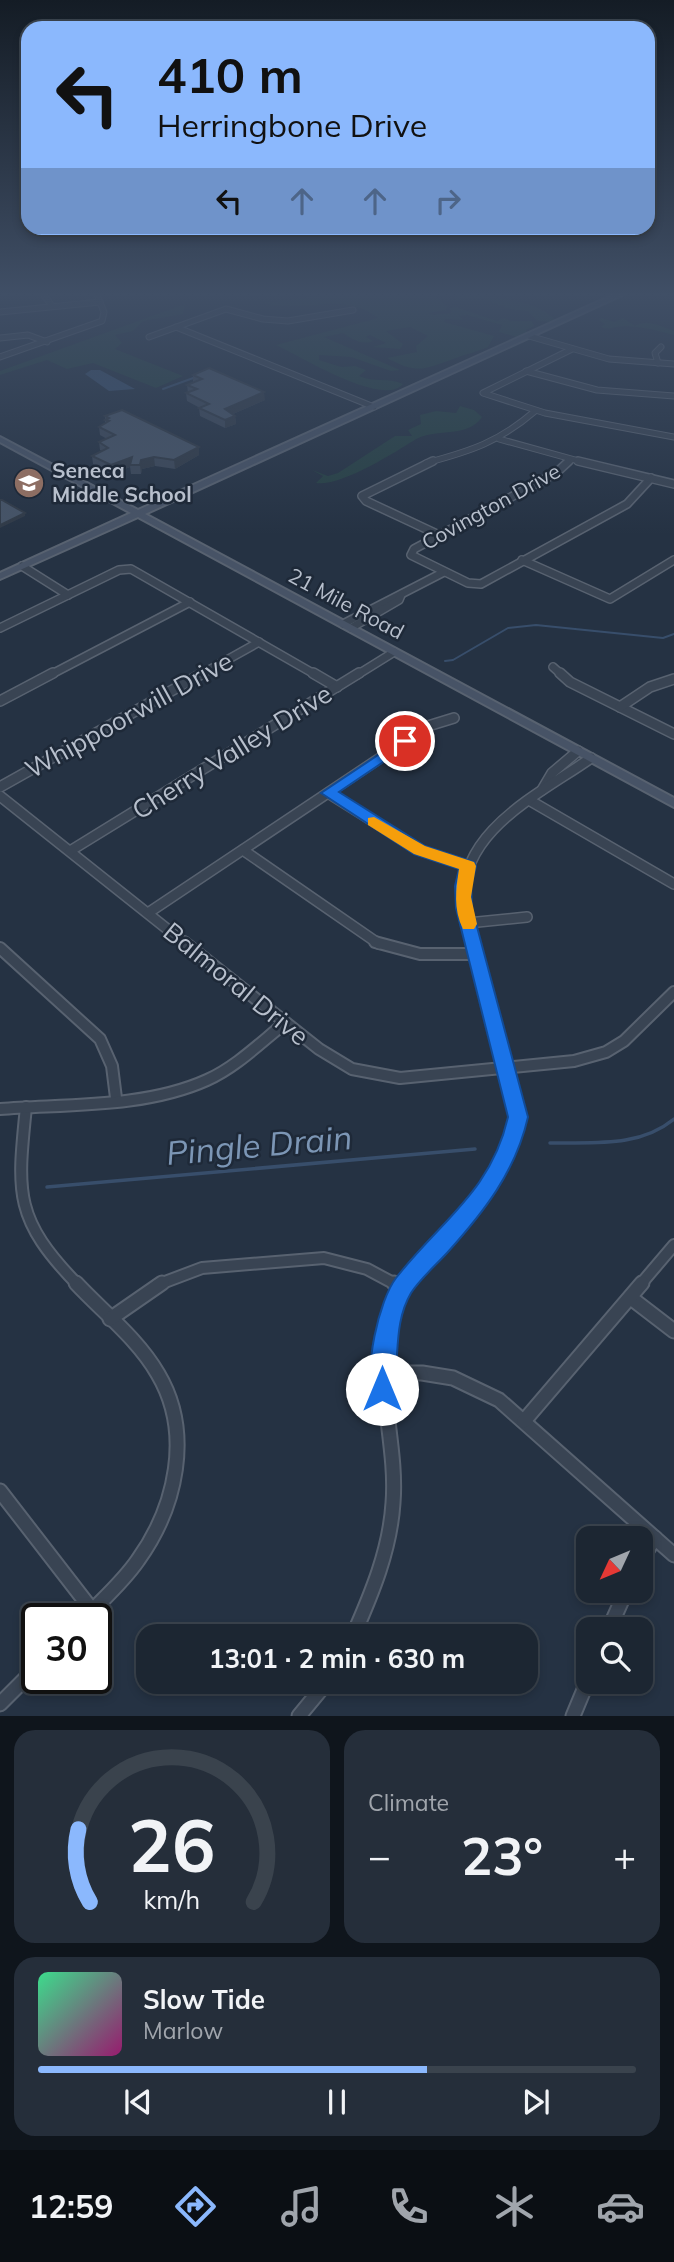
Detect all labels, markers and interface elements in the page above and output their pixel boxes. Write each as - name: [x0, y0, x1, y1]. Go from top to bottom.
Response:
- text: 410 m: [157, 44, 303, 105]
- icon: left: [42, 49, 133, 140]
- text: Herringbone Drive: [157, 105, 427, 145]
- icon: left: [210, 182, 248, 220]
- icon: ahead: [283, 182, 321, 220]
- icon: ahead: [356, 182, 394, 220]
- icon: right: [429, 182, 467, 220]
- place label: Seneca Middle School: [52, 457, 192, 507]
- street label: Covington Drive: [417, 457, 564, 555]
- school or university icon: Seneca Middle School: [12, 466, 46, 500]
- street label: 21 Mile Road: [284, 562, 409, 644]
- street label: Whippoorwill Drive: [19, 644, 238, 785]
- street label: Cherry Valley Drive: [126, 677, 338, 826]
- pin: [375, 711, 435, 771]
- icon: arrive: [386, 722, 424, 760]
- street label: Balmoral Drive: [157, 915, 316, 1052]
- water label: Pingle Drain: [164, 1116, 354, 1173]
- position arrow: [345, 1352, 419, 1426]
- north arrow: [576, 1526, 653, 1603]
- map controls: [576, 1526, 653, 1694]
- speed limit sign: 30: [21, 1603, 112, 1694]
- button: search: [576, 1617, 653, 1694]
- text: 13:01 · 2 min · 630 m: [209, 1642, 465, 1675]
- text: Climate: [368, 1788, 449, 1817]
- text: 26: [128, 1800, 216, 1891]
- text: 23°: [461, 1823, 543, 1888]
- text: −: [368, 1832, 391, 1880]
- text: +: [613, 1832, 636, 1880]
- text: km/h: [144, 1884, 200, 1915]
- text: Slow Tide: [143, 1983, 265, 2016]
- text: Marlow: [143, 2016, 223, 2045]
- icon: previous: [119, 2083, 157, 2121]
- icon: pause: [318, 2083, 356, 2121]
- icon: next: [517, 2083, 555, 2121]
- icon: directions: [171, 2182, 220, 2231]
- icon: music: [277, 2182, 326, 2231]
- icon: phone: [384, 2182, 433, 2231]
- icon: climate: [490, 2182, 539, 2231]
- icon: car: [596, 2182, 645, 2231]
- text: 12:59: [29, 2186, 113, 2226]

